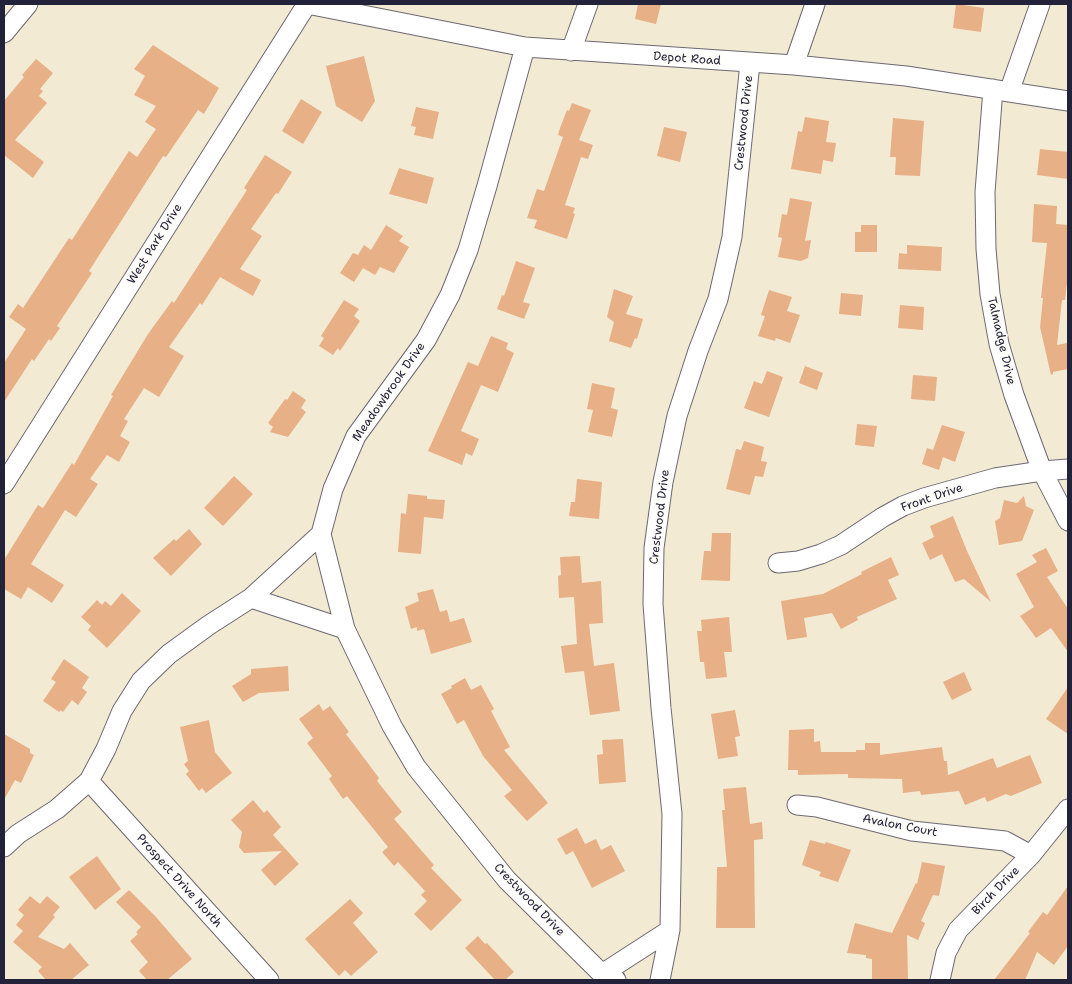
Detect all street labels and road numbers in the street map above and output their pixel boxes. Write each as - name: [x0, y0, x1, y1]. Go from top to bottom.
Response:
- street label: Depot Road: [653, 49, 721, 69]
- street label: Crestwood Drive: [732, 75, 756, 171]
- street label: West Park Drive: [125, 201, 185, 287]
- street label: Talmadge Drive: [984, 296, 1018, 386]
- street label: Meadowbrook Drive: [349, 340, 429, 444]
- street label: Crestwood Drive: [647, 469, 673, 565]
- street label: Front Drive: [899, 481, 965, 515]
- street label: Avalon Court: [861, 812, 939, 840]
- street label: Prospect Drive North: [133, 831, 225, 931]
- street label: Crestwood Drive: [491, 861, 567, 939]
- street label: Birch Drive: [969, 864, 1023, 918]

